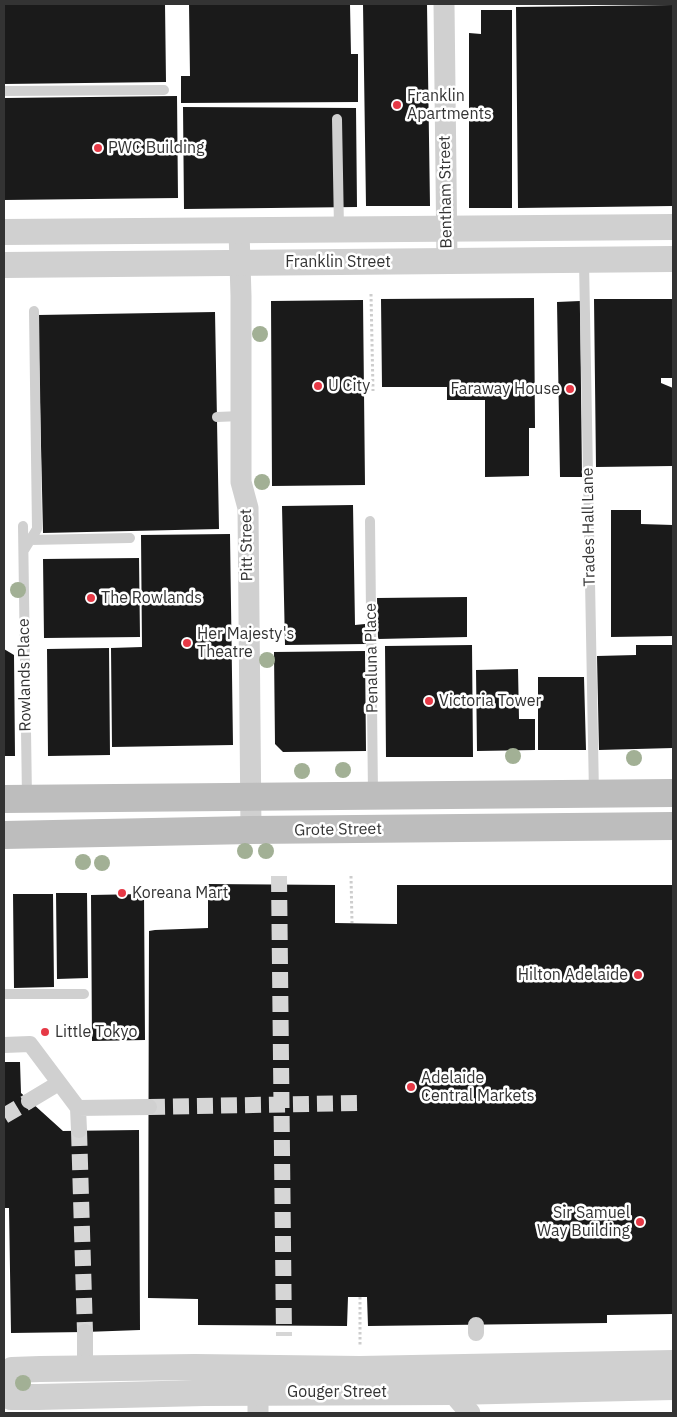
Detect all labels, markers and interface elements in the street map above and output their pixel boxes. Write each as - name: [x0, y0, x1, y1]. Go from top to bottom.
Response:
- place label: Franklin Apartments: [407, 86, 492, 124]
- marker: Franklin Apartments: [391, 99, 403, 111]
- street label: Bentham Street: [435, 135, 457, 249]
- place label: PWC Building: [108, 138, 204, 158]
- marker: PWC Building: [92, 142, 104, 154]
- street label: Franklin Street: [285, 252, 391, 272]
- place label: U City: [328, 376, 370, 396]
- place label: Faraway House: [451, 379, 560, 399]
- marker: U City: [312, 380, 324, 392]
- marker: Faraway House: [564, 383, 576, 395]
- street label: Trades Hall Lane: [578, 467, 600, 587]
- street label: Pitt Street: [237, 509, 257, 581]
- place label: The Rowlands: [101, 588, 202, 608]
- marker: The Rowlands: [85, 592, 97, 604]
- street label: Penaluna Place: [361, 603, 383, 713]
- street label: Rowlands Place: [14, 618, 36, 732]
- place label: Her Majesty's Theatre: [197, 624, 294, 662]
- marker: Her Majesty's Theatre: [181, 637, 193, 649]
- place label: Victoria Tower: [439, 691, 541, 711]
- marker: Victoria Tower: [423, 695, 435, 707]
- street label: Grote Street: [294, 820, 382, 840]
- place label: Koreana Mart: [132, 883, 228, 903]
- marker: Koreana Mart: [116, 887, 128, 899]
- place label: Hilton Adelaide: [518, 965, 628, 985]
- marker: Hilton Adelaide: [632, 969, 644, 981]
- place label: Little Tokyo: [55, 1022, 137, 1042]
- marker: Little Tokyo: [39, 1026, 51, 1038]
- place label: Adelaide Central Markets: [421, 1068, 535, 1106]
- marker: Adelaide Central Markets: [405, 1081, 417, 1093]
- place label: Sir Samuel Way Building: [537, 1203, 630, 1241]
- marker: Sir Samuel Way Building: [634, 1216, 646, 1228]
- street label: Gouger Street: [287, 1382, 387, 1402]

